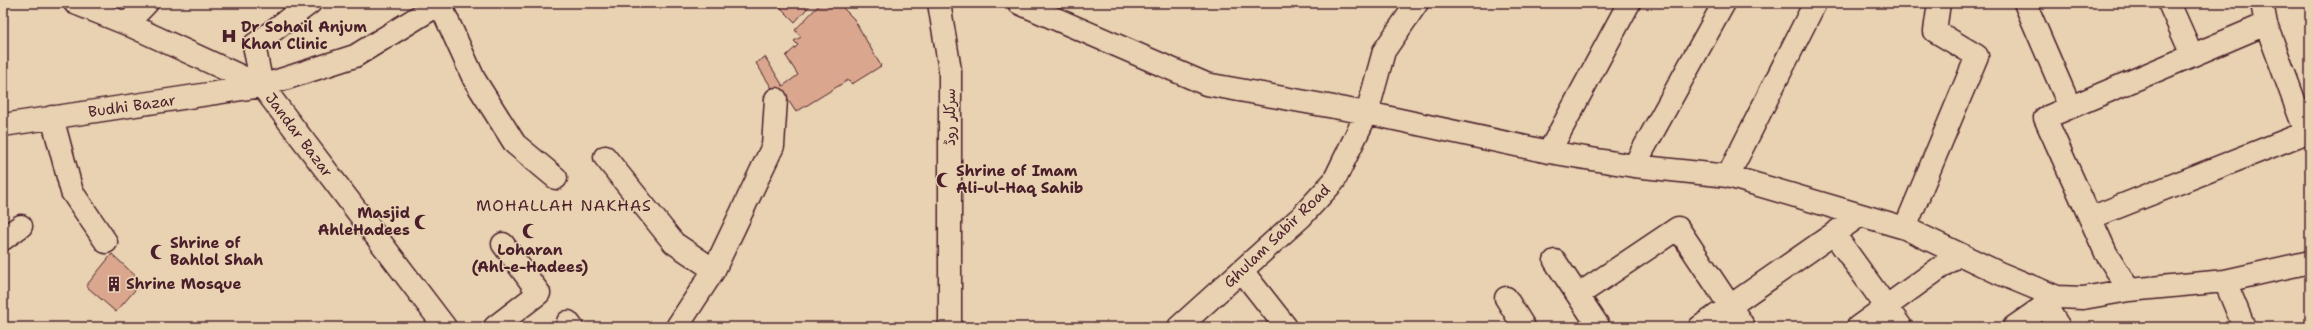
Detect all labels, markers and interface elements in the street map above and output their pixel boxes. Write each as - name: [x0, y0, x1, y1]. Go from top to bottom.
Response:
- place label: Dr Sohail Anjum Khan Clinic: [241, 17, 367, 54]
- hospital icon: Dr Sohail Anjum Khan Clinic: [220, 27, 238, 45]
- street label: سرکلر روڈ: [940, 88, 960, 146]
- street label: Jandar Bazar: [261, 89, 337, 181]
- street label: Budhi Bazar: [87, 90, 177, 122]
- place label: Shrine of Imam Ali-ul-Haq Sahib: [956, 161, 1083, 198]
- mosque icon: Shrine of Imam Ali-ul-Haq Sahib: [935, 171, 953, 189]
- street label: Ghulam Sabir Road: [1219, 179, 1335, 292]
- district label: MOHALLAH NAKHAS: [476, 195, 652, 216]
- place label: Masjid AhleHadees: [318, 203, 410, 240]
- mosque icon: Masjid AhleHadees: [413, 213, 431, 231]
- mosque icon: Loharan (Ahl-e-Hadees): [521, 222, 539, 240]
- place label: Shrine of Bahlol Shah: [170, 233, 263, 270]
- place label: Loharan (Ahl-e-Hadees): [472, 240, 588, 277]
- mosque icon: Shrine of Bahlol Shah: [149, 243, 167, 261]
- place label: Shrine Mosque: [126, 274, 242, 294]
- building icon: Shrine Mosque: [105, 275, 123, 293]

